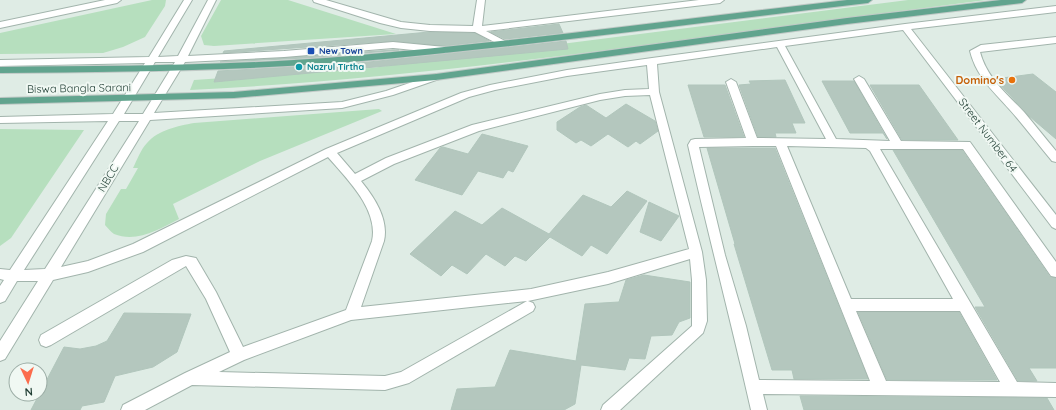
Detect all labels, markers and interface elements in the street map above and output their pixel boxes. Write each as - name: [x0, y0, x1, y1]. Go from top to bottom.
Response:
- place label: New Town: [319, 45, 363, 56]
- marker: New Town: [306, 46, 316, 56]
- place label: Nazrul Tirtha: [307, 61, 364, 72]
- marker: Nazrul Tirtha: [294, 62, 304, 72]
- place label: Domino's: [955, 73, 1004, 87]
- marker: Domino's: [1007, 75, 1017, 85]
- street label: Biswa Bangla Sarani: [27, 80, 131, 96]
- street label: Street Number 64: [956, 95, 1021, 175]
- street label: NBCC: [94, 162, 122, 194]
- north arrow: [8, 362, 48, 402]
- text: N: [24, 385, 33, 399]

